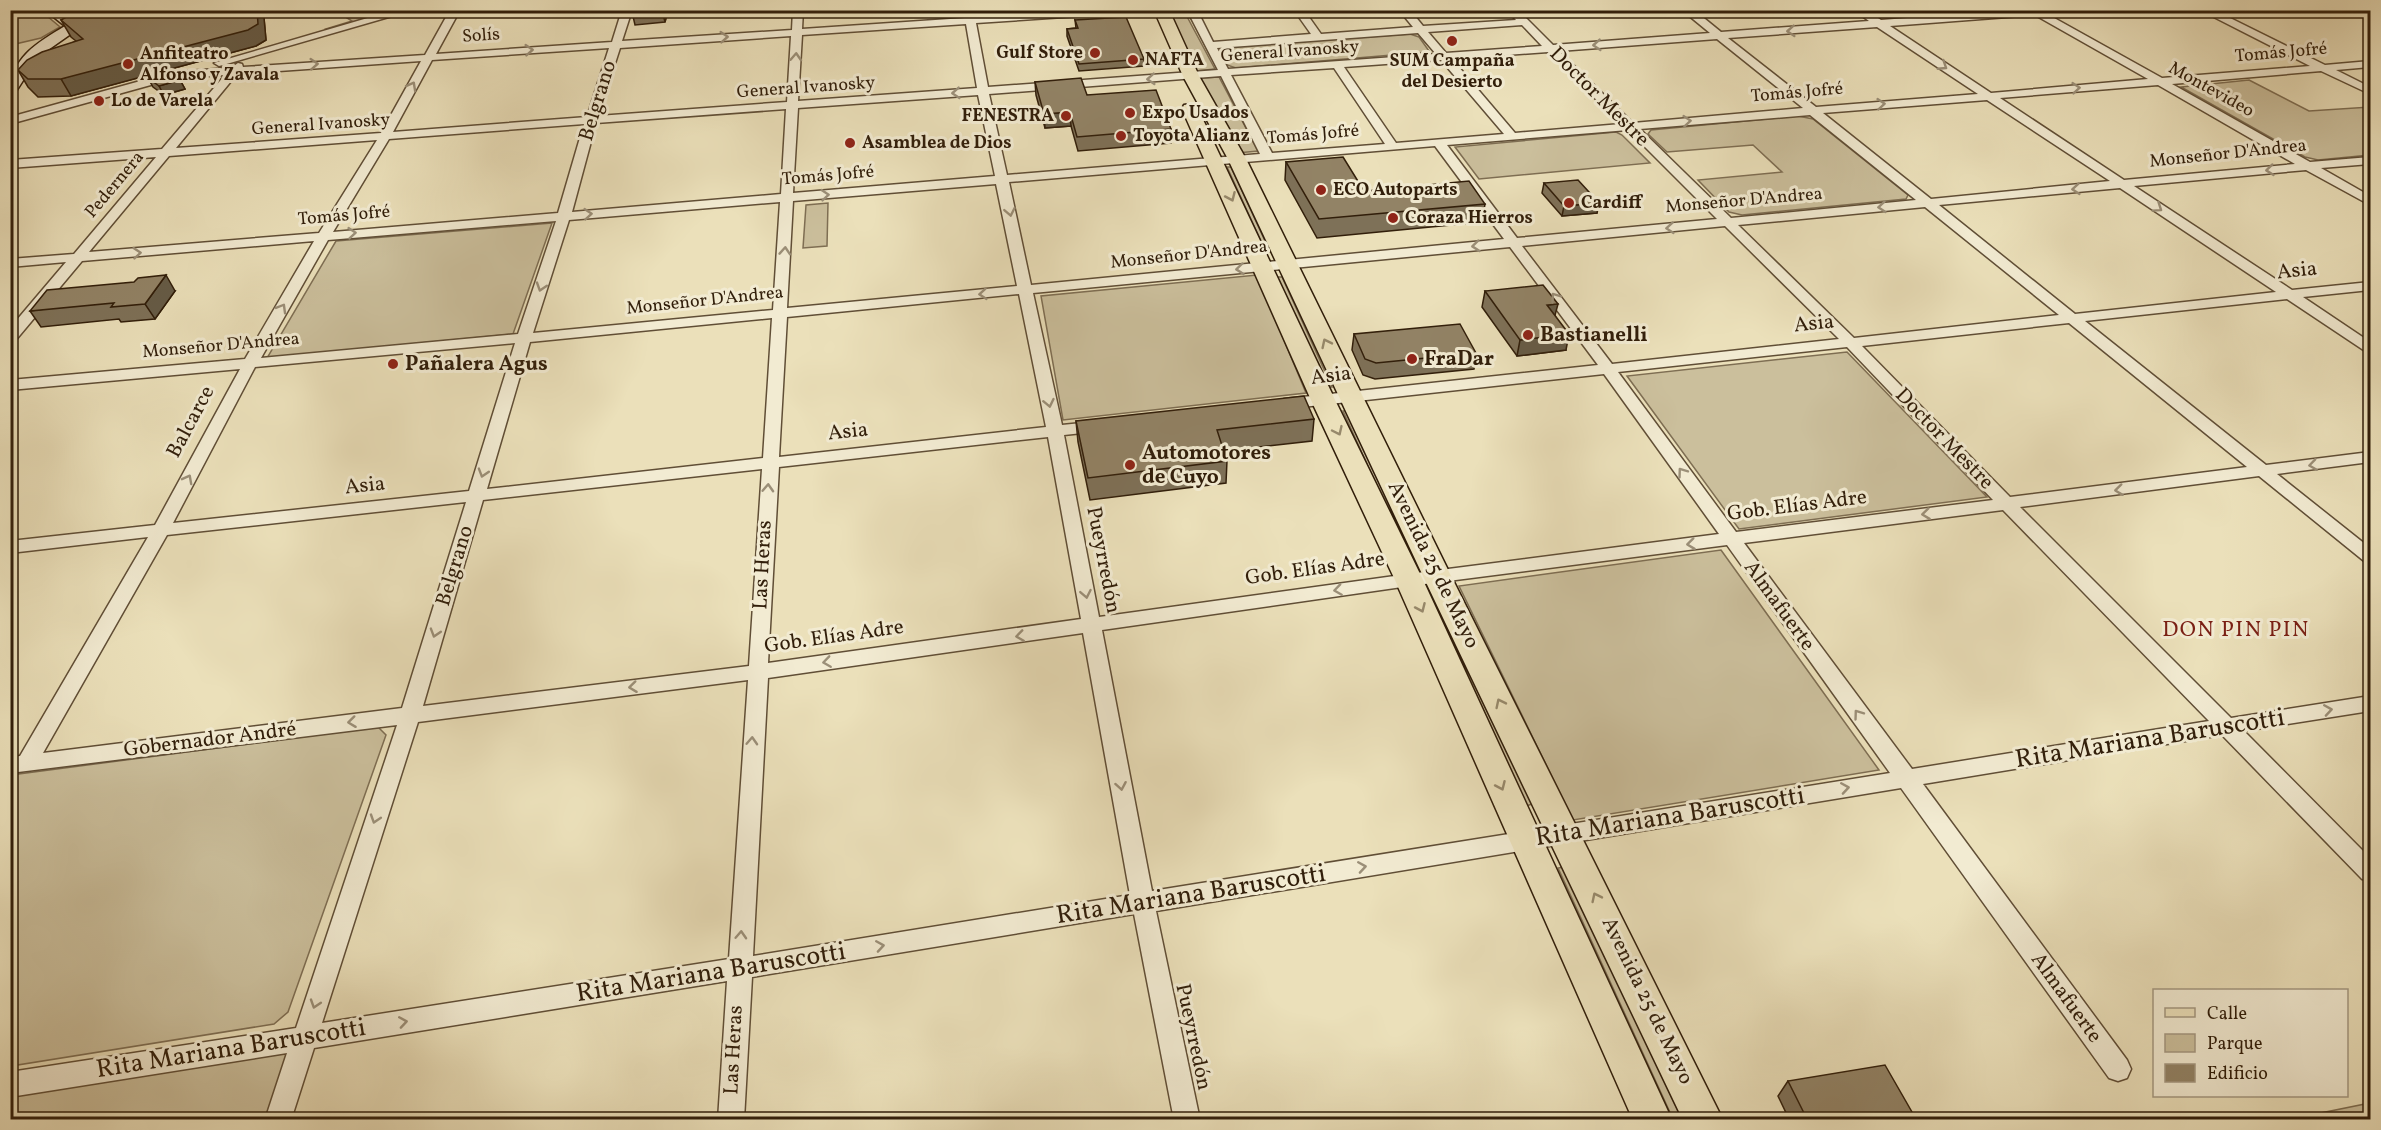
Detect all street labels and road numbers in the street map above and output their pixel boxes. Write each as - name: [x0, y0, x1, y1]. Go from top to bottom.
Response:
- street label: Solís: [461, 22, 501, 50]
- street label: General Ivanosky: [1220, 35, 1360, 69]
- street label: Tomás Jofré: [2234, 37, 2328, 69]
- street label: Doctor Mestre: [1542, 40, 1656, 154]
- street label: Montevideo: [2164, 56, 2258, 124]
- street label: Belgrano: [572, 57, 624, 145]
- street label: General Ivanosky: [736, 71, 876, 105]
- street label: Tomás Jofré: [1750, 77, 1844, 109]
- street label: General Ivanosky: [251, 108, 391, 142]
- street label: Tomás Jofré: [1266, 119, 1360, 151]
- street label: Monseñor D'Andrea: [2148, 133, 2308, 175]
- street label: Pedernera: [80, 146, 151, 224]
- street label: Tomás Jofré: [781, 160, 875, 192]
- street label: Monseñor D'Andrea: [1664, 182, 1824, 220]
- street label: Tomás Jofré: [297, 200, 391, 232]
- street label: Monseñor D'Andrea: [1109, 234, 1269, 276]
- street label: Asia: [2275, 254, 2319, 288]
- street label: Monseñor D'Andrea: [625, 280, 785, 322]
- street label: Asia: [1792, 307, 1836, 341]
- street label: Monseñor D'Andrea: [141, 327, 301, 365]
- street label: Asia: [1309, 359, 1353, 393]
- street label: Balcarce: [160, 381, 222, 463]
- street label: Doctor Mestre: [1888, 382, 2000, 496]
- street label: Asia: [826, 415, 870, 449]
- street label: Asia: [343, 469, 387, 503]
- street label: Avenida 25 de Mayo: [1380, 476, 1486, 654]
- street label: Gob. Elías Adre: [1725, 483, 1869, 529]
- street label: Pueyrredón: [1078, 504, 1128, 616]
- street label: Las Heras: [746, 520, 780, 610]
- street label: Belgrano: [429, 522, 481, 610]
- street label: Gob. Elías Adre: [1243, 545, 1387, 593]
- street label: Almafuerte: [1736, 555, 1822, 657]
- street label: Gob. Elías Adre: [762, 613, 906, 661]
- street label: Rita Mariana Baruscotti: [2013, 700, 2287, 778]
- street label: Gobernador André: [122, 715, 298, 765]
- street label: Rita Mariana Baruscotti: [1533, 778, 1807, 856]
- street label: Rita Mariana Baruscotti: [1054, 856, 1328, 934]
- street label: Avenida 25 de Mayo: [1594, 912, 1700, 1090]
- street label: Rita Mariana Baruscotti: [574, 934, 848, 1012]
- street label: Almafuerte: [2023, 947, 2109, 1049]
- street label: Pueyrredón: [1168, 981, 1218, 1093]
- street label: Las Heras: [717, 1005, 751, 1095]
- street label: Rita Mariana Baruscotti: [94, 1010, 368, 1088]

